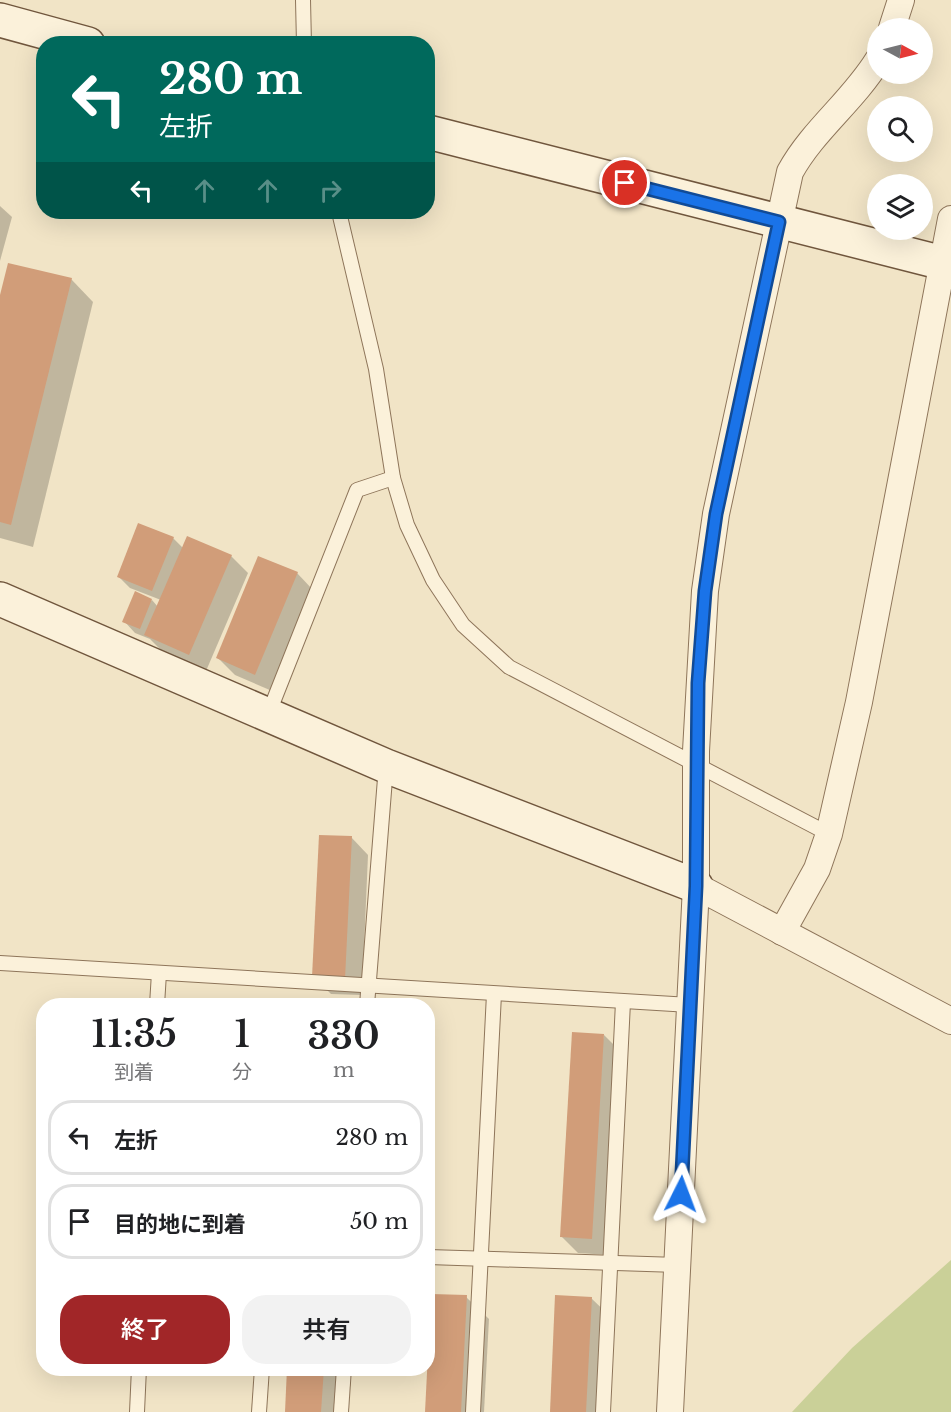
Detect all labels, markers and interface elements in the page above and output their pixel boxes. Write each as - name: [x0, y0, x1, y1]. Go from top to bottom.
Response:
- north arrow: [867, 18, 933, 84]
- map controls: [867, 18, 933, 240]
- text: 280 m: [159, 53, 302, 105]
- icon: left: [60, 60, 138, 138]
- button: search: [867, 96, 933, 162]
- text: 左折: [159, 110, 213, 143]
- pin: [599, 157, 650, 208]
- icon: arrive: [608, 166, 641, 199]
- icon: left: [125, 174, 158, 207]
- icon: ahead: [188, 174, 221, 207]
- icon: ahead: [251, 174, 284, 207]
- icon: right: [314, 174, 347, 207]
- button: layers: [867, 174, 933, 240]
- text: 11:35: [91, 1012, 177, 1057]
- text: 1: [234, 1012, 250, 1057]
- text: 330: [308, 1014, 380, 1059]
- text: m: [333, 1058, 354, 1082]
- text: 到着: [114, 1060, 154, 1084]
- text: 分: [232, 1060, 252, 1084]
- icon: left: [63, 1121, 96, 1154]
- text: 280 m: [335, 1124, 408, 1151]
- text: 左折: [114, 1127, 158, 1154]
- position arrow: [649, 1162, 713, 1226]
- icon: arrive: [63, 1205, 96, 1238]
- text: 50 m: [350, 1208, 408, 1235]
- text: 目的地に到着: [114, 1211, 246, 1238]
- button: 終了: [60, 1295, 230, 1364]
- button: 共有: [242, 1295, 411, 1364]

